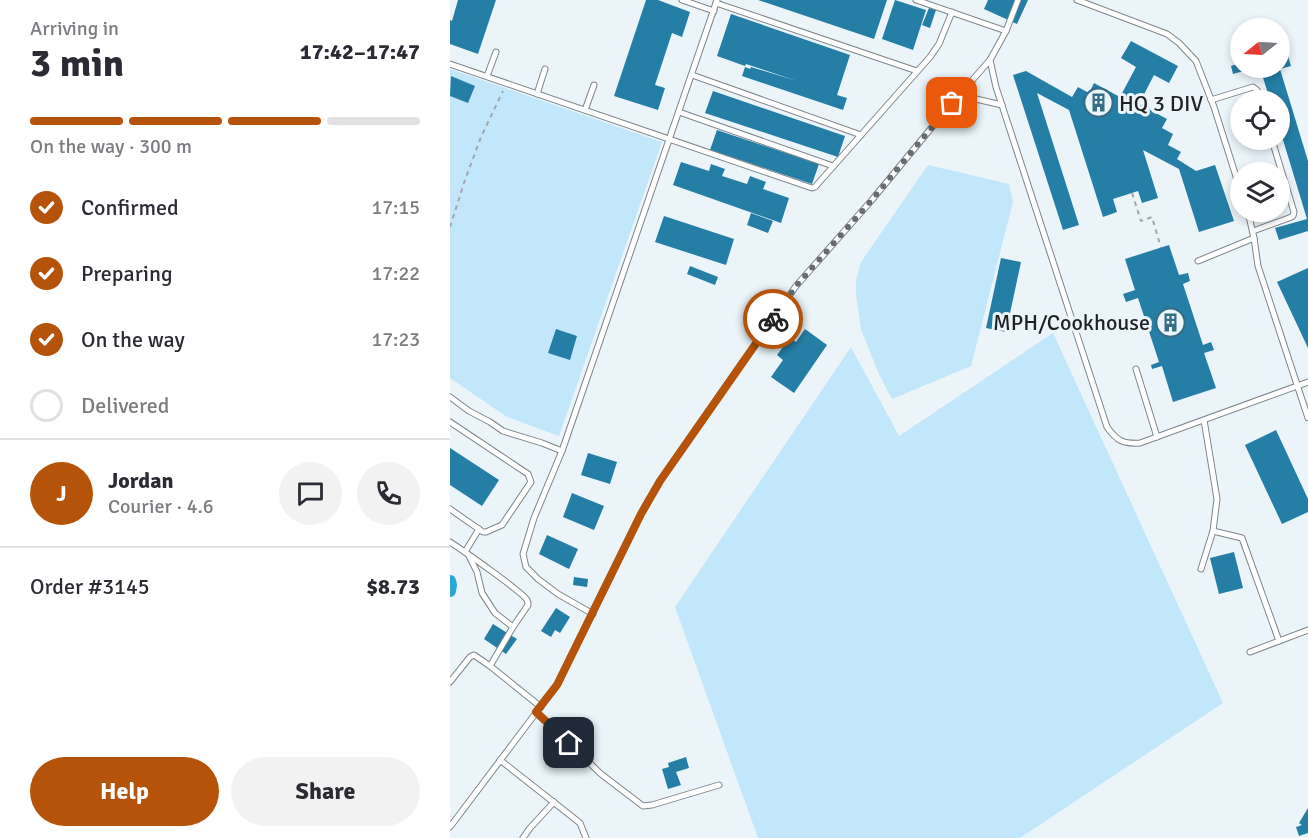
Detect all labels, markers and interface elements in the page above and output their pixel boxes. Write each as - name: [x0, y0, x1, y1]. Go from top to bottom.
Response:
- text: Arriving in: [30, 16, 119, 41]
- north arrow: [1230, 18, 1290, 78]
- map controls: [1230, 18, 1290, 222]
- text: 17:42–17:47: [300, 38, 420, 65]
- text: 3 min: [30, 39, 124, 87]
- pin: [926, 77, 977, 128]
- icon: bag: [935, 86, 968, 119]
- building icon: HQ 3 DIV: [1082, 87, 1114, 119]
- place label: HQ 3 DIV: [1119, 90, 1203, 117]
- button: locate: [1230, 90, 1290, 150]
- text: On the way · 300 m: [30, 134, 192, 159]
- button: layers: [1230, 162, 1290, 222]
- icon: check: [30, 191, 63, 224]
- text: Confirmed: [81, 194, 179, 221]
- text: 17:15: [371, 195, 420, 220]
- icon: check: [30, 257, 63, 290]
- text: Preparing: [81, 260, 173, 287]
- text: 17:22: [371, 261, 420, 286]
- courier: [743, 289, 803, 349]
- icon: bike: [757, 303, 790, 336]
- building icon: MPH/Cookhouse: [1155, 306, 1187, 338]
- place label: MPH/Cookhouse: [993, 309, 1150, 336]
- icon: check: [30, 323, 63, 356]
- text: On the way: [81, 326, 185, 353]
- text: 17:23: [371, 327, 420, 352]
- text: Delivered: [81, 392, 169, 419]
- button: chat: [279, 462, 342, 525]
- button: phone: [357, 462, 420, 525]
- text: Jordan: [108, 467, 174, 494]
- text: J: [56, 480, 67, 507]
- text: Courier · 4.6: [108, 494, 214, 519]
- text: Order #3145: [30, 573, 150, 600]
- text: $8.73: [366, 573, 420, 600]
- pin: [543, 717, 594, 768]
- icon: home: [552, 726, 585, 759]
- button: Help: [30, 757, 219, 826]
- button: Share: [231, 757, 420, 826]

